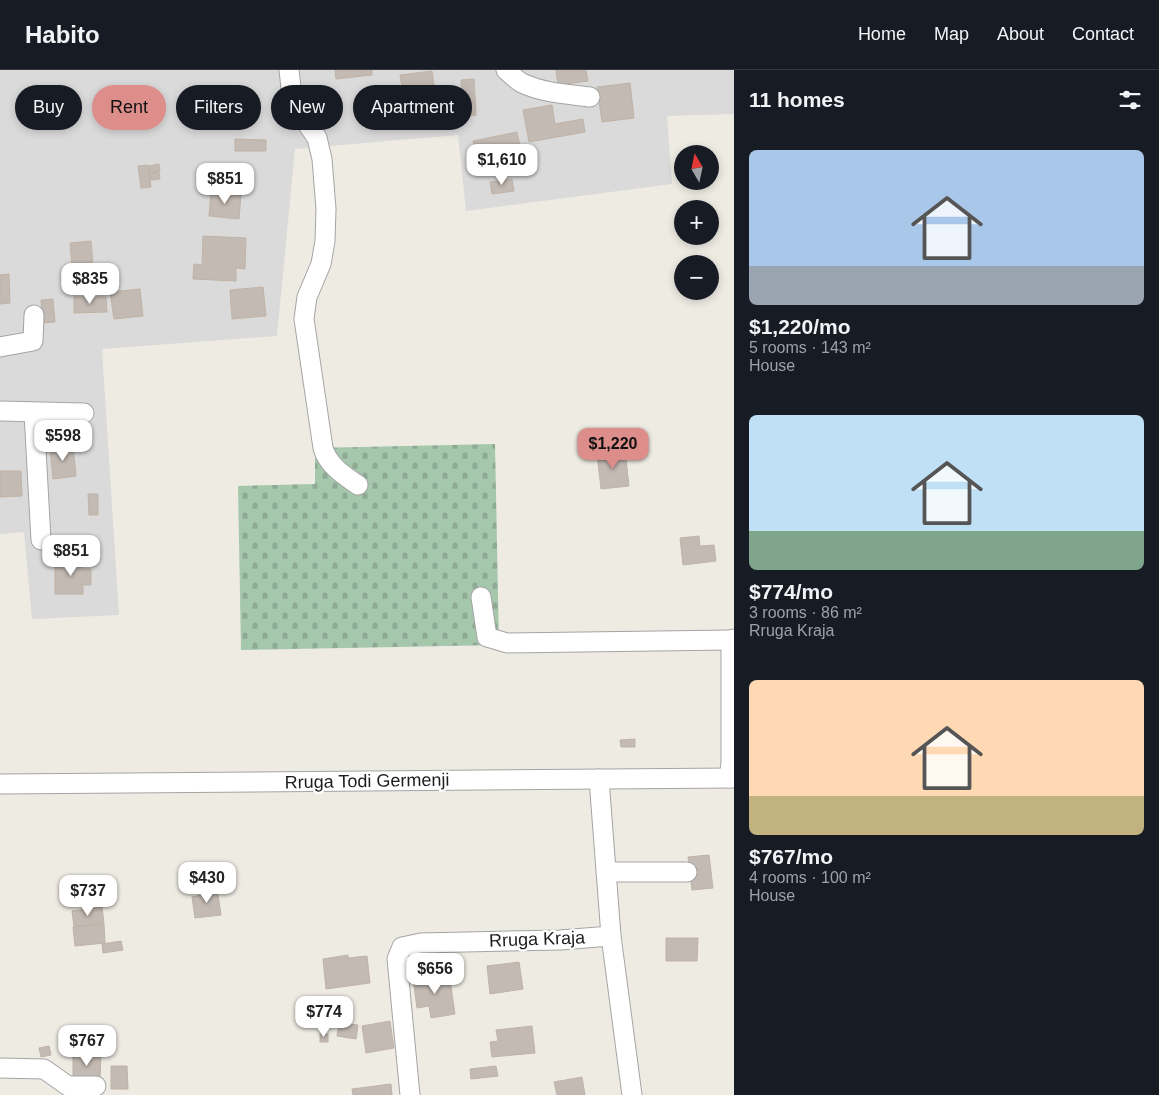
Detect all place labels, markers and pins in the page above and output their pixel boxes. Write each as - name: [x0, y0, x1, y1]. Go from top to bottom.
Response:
- pin: $1,610: [461, 144, 543, 186]
- pin: $851: [195, 162, 255, 205]
- pin: $835: [60, 262, 120, 305]
- pin: $598: [33, 420, 93, 462]
- pin: $1,220: [572, 428, 654, 470]
- pin: $851: [41, 534, 101, 577]
- pin: $430: [177, 862, 237, 904]
- pin: $737: [58, 874, 118, 917]
- pin: $656: [405, 952, 465, 995]
- pin: $774: [294, 996, 354, 1038]
- pin: $767: [57, 1024, 117, 1067]

